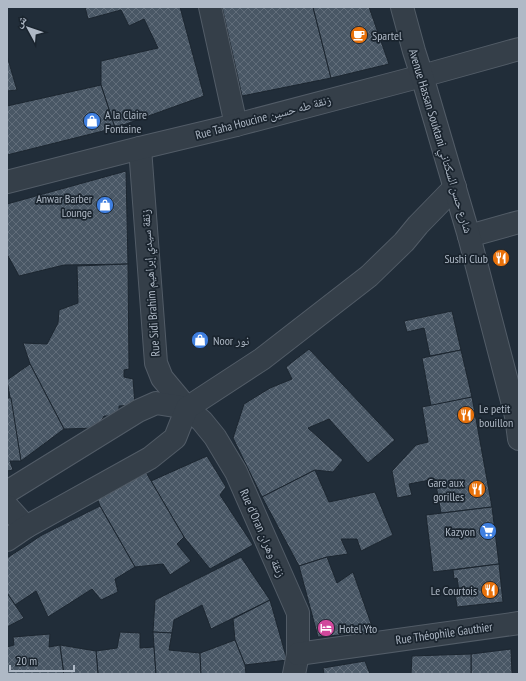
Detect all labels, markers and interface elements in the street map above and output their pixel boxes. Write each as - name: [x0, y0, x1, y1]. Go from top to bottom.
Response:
- north arrow: [8, 8, 48, 48]
- text: ش: [11, 12, 30, 31]
- cafe icon: Spartel: [349, 25, 369, 45]
- place label: Spartel: [372, 28, 402, 43]
- street label: Avenue Hassan Souktani شارع حسن السكتاني: [403, 47, 476, 236]
- street label: Rue Taha Houcine زنقة طه حسين: [194, 92, 333, 143]
- place label: A la Claire Fontaine: [105, 107, 147, 136]
- shop icon: A la Claire Fontaine: [82, 111, 102, 131]
- place label: Anwar Barber Lounge: [36, 191, 93, 220]
- shop icon: Anwar Barber Lounge: [95, 195, 115, 215]
- street label: Rue Sidi Brahim زنقة سيدي إبراهيم: [137, 208, 166, 357]
- restaurant icon: Sushi Club: [491, 248, 511, 268]
- place label: Sushi Club: [444, 251, 488, 266]
- shop icon: Noor نور: [190, 330, 210, 350]
- place label: Noor نور: [213, 333, 249, 348]
- place label: Le petit bouillon: [479, 401, 513, 430]
- restaurant icon: Le petit bouillon: [456, 405, 476, 425]
- place label: Gare aux gorilles: [428, 475, 464, 504]
- restaurant icon: Gare aux gorilles: [467, 479, 487, 499]
- street label: Rue d'Oran زنقة وهران: [237, 487, 289, 580]
- supermarket icon: Kazyon: [478, 521, 498, 541]
- place label: Kazyon: [445, 524, 475, 539]
- restaurant icon: Le Courtois: [480, 580, 500, 600]
- place label: Le Courtois: [431, 583, 477, 598]
- hotel icon: Hotel Yto: [316, 618, 336, 638]
- street label: Rue Théophile Gauthier: [395, 619, 494, 647]
- place label: Hotel Yto: [339, 621, 377, 636]
- scale bar: [10, 647, 74, 673]
- text: 20 m: [16, 653, 37, 668]

